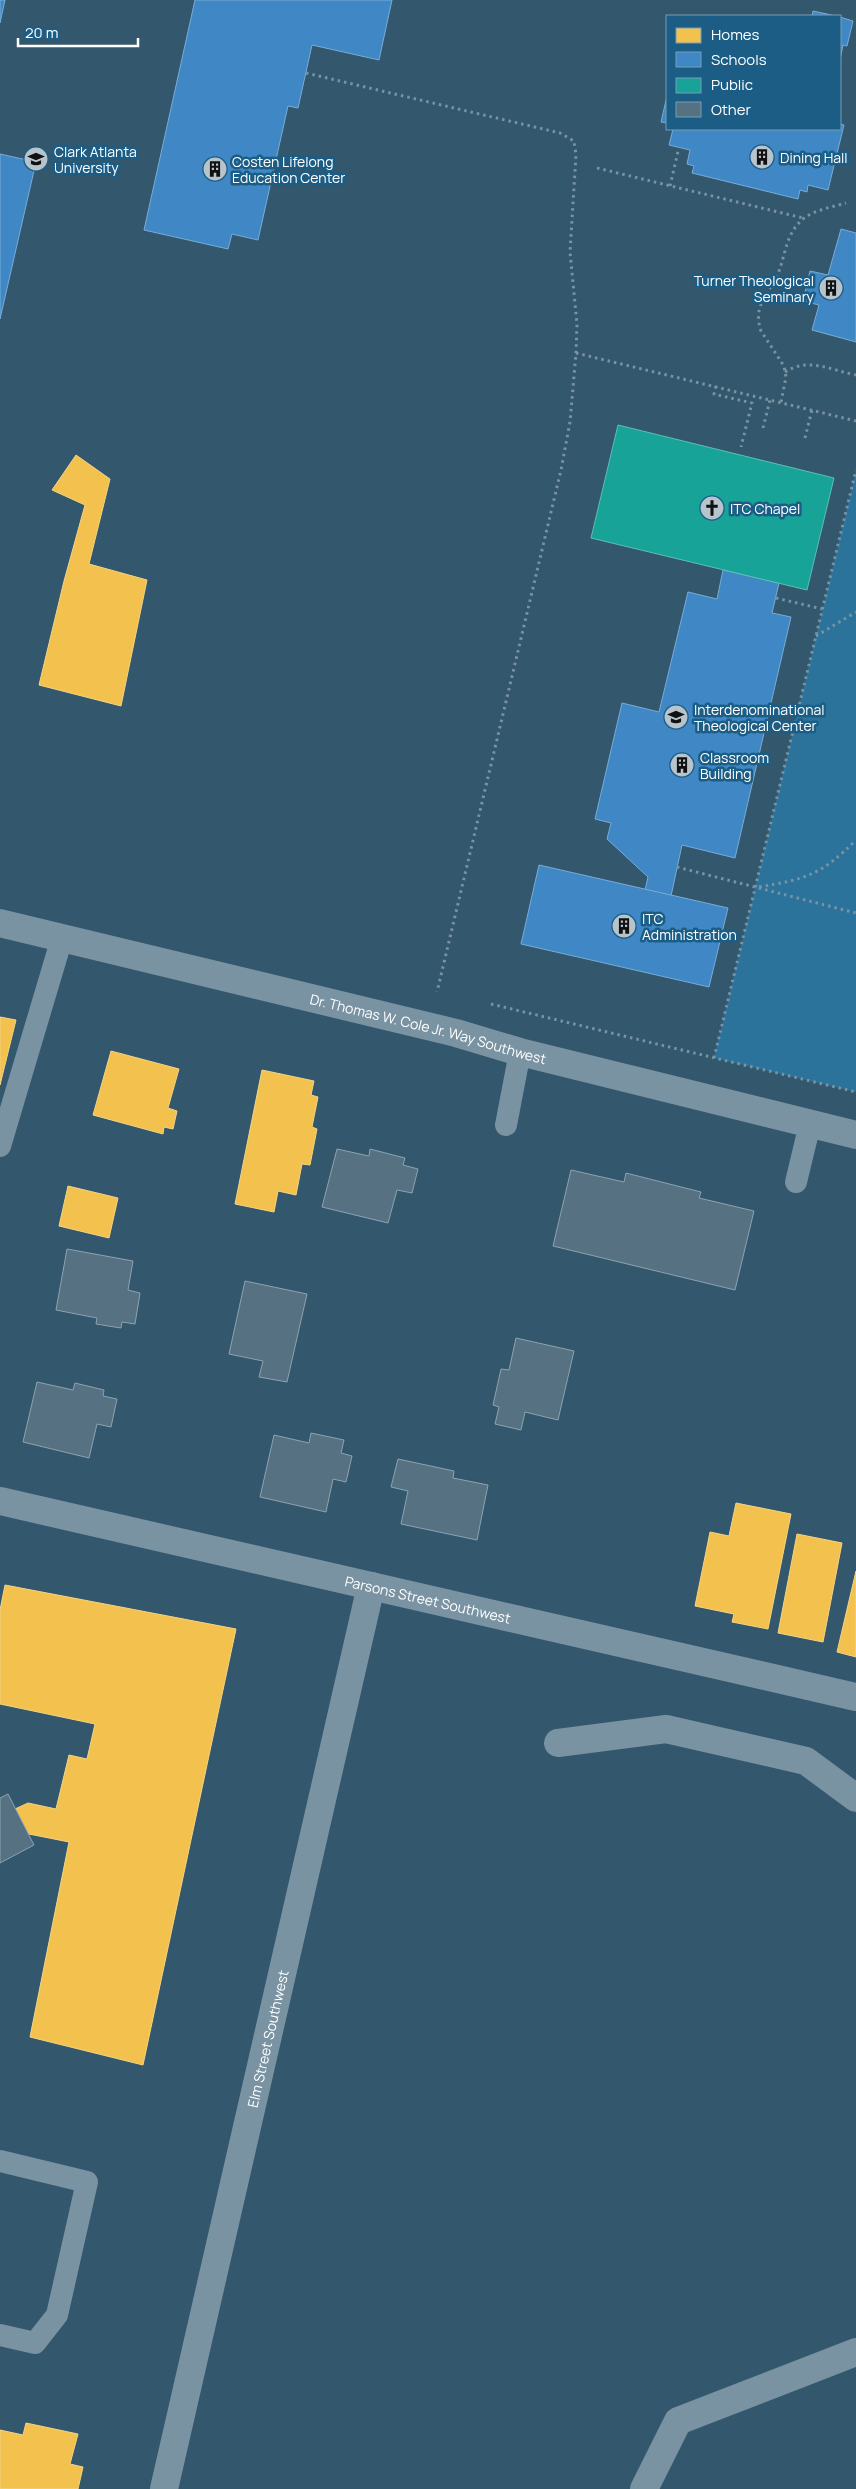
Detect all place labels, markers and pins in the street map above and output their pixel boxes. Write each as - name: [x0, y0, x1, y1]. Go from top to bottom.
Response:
- place label: Clark Atlanta University: [54, 142, 137, 177]
- building icon: Dining Hall: [749, 144, 775, 170]
- school or university icon: Clark Atlanta University: [23, 146, 49, 172]
- place label: Dining Hall: [780, 148, 848, 167]
- place label: Costen Lifelong Education Center: [232, 152, 345, 187]
- building icon: Costen Lifelong Education Center: [202, 156, 228, 182]
- place label: Turner Theological Seminary: [694, 271, 815, 306]
- building icon: Turner Theological Seminary: [818, 275, 844, 301]
- church icon: ITC Chapel: [699, 495, 725, 521]
- place label: ITC Chapel: [730, 499, 800, 518]
- place label: Interdenominational Theological Center: [694, 700, 825, 735]
- school or university icon: Interdenominational Theological Center: [663, 704, 689, 730]
- place label: Classroom Building: [700, 748, 769, 783]
- building icon: Classroom Building: [669, 752, 695, 778]
- place label: ITC Administration: [642, 909, 737, 944]
- building icon: ITC Administration: [611, 913, 637, 939]

